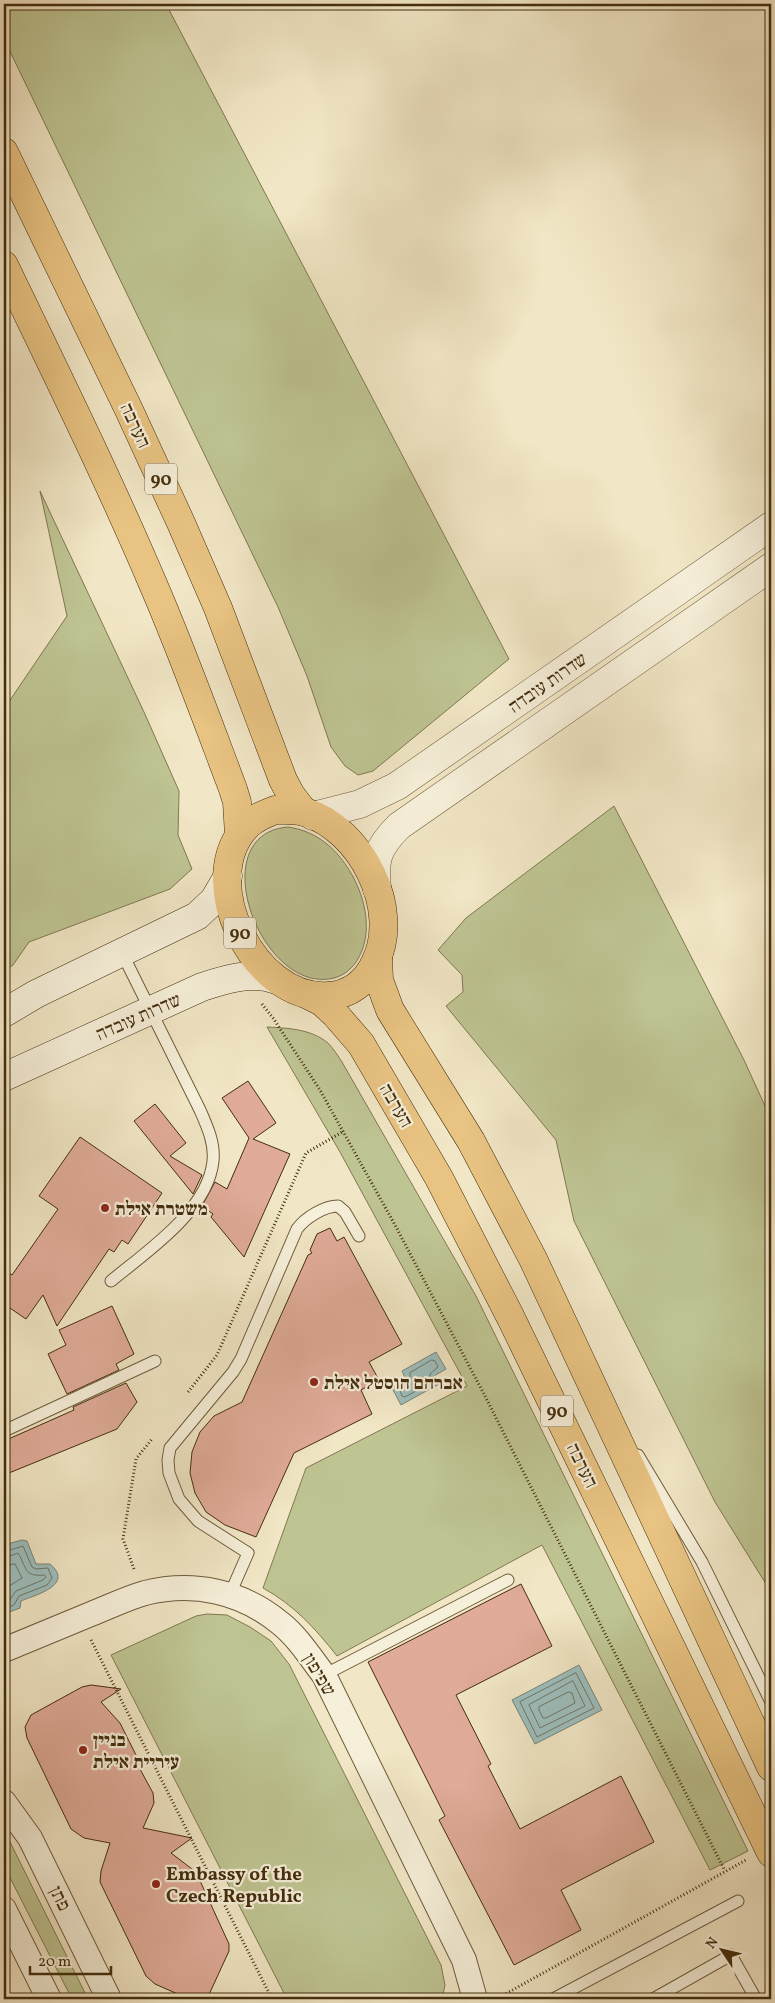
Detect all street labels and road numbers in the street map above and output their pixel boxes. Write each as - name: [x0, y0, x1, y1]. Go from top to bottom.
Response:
- street label: הערבה: [112, 399, 156, 453]
- road number: 90: [145, 464, 177, 494]
- street label: שדרות עובדה: [503, 647, 593, 720]
- road number: 90: [224, 918, 256, 948]
- street label: שדרות עובדה: [92, 987, 186, 1048]
- street label: הערבה: [372, 1079, 418, 1133]
- road number: 90: [541, 1395, 573, 1426]
- street label: הערבה: [559, 1439, 603, 1493]
- street label: שפיפון: [295, 1649, 341, 1701]
- street label: פתן: [42, 1882, 76, 1916]

